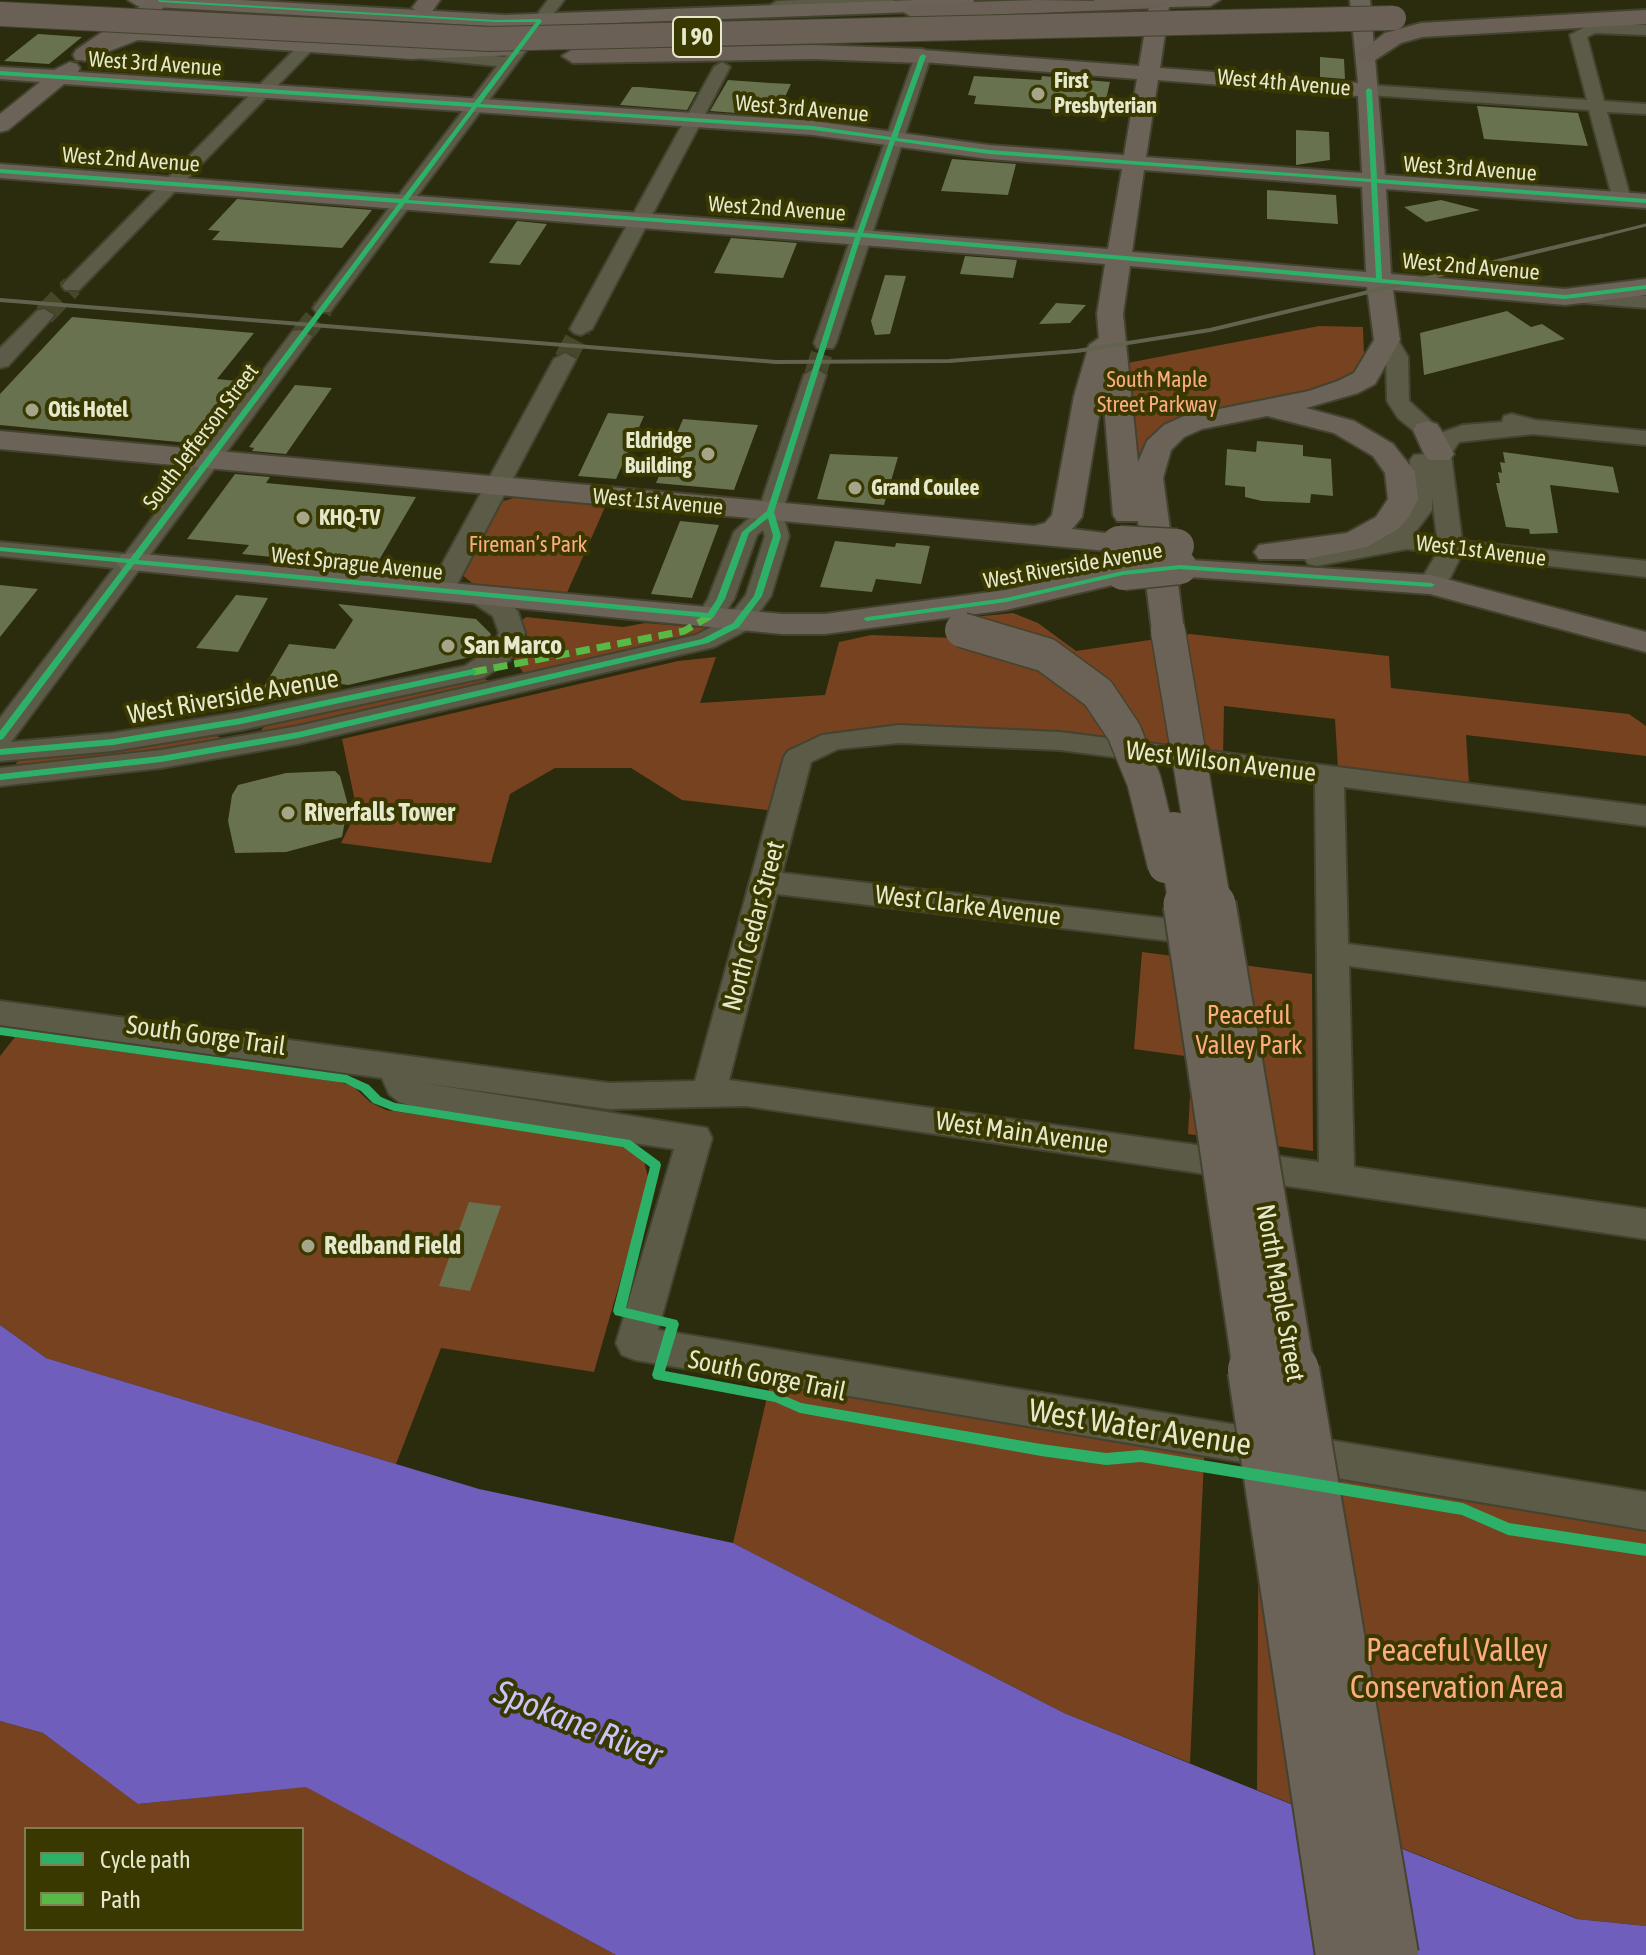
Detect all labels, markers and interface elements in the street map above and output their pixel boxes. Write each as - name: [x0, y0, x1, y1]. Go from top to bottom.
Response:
- road number: I 90: [673, 17, 721, 57]
- street label: West 3rd Avenue: [87, 46, 223, 82]
- street label: West 4th Avenue: [1216, 64, 1352, 102]
- place label: First Presbyterian: [1054, 68, 1157, 120]
- marker: First Presbyterian: [1029, 85, 1047, 103]
- street label: West 3rd Avenue: [734, 90, 870, 128]
- street label: West 2nd Avenue: [61, 142, 201, 178]
- street label: West 3rd Avenue: [1402, 151, 1538, 187]
- street label: West 2nd Avenue: [707, 191, 847, 227]
- street label: West 2nd Avenue: [1401, 248, 1541, 286]
- street label: South Jefferson Street: [138, 359, 264, 515]
- park label: South Maple Street Parkway: [1097, 367, 1217, 418]
- place label: Otis Hotel: [48, 397, 128, 423]
- marker: Otis Hotel: [23, 401, 41, 419]
- place label: Eldridge Building: [625, 428, 692, 480]
- marker: Eldridge Building: [699, 445, 717, 463]
- place label: Grand Coulee: [871, 475, 979, 501]
- marker: Grand Coulee: [846, 479, 864, 497]
- street label: West 1st Avenue: [592, 483, 724, 521]
- place label: KHQ-TV: [319, 505, 380, 531]
- marker: KHQ-TV: [294, 509, 312, 527]
- street label: West 1st Avenue: [1415, 530, 1547, 572]
- park label: Fireman’s Park: [469, 532, 587, 558]
- street label: West Riverside Avenue: [982, 537, 1164, 595]
- street label: West Sprague Avenue: [270, 542, 444, 586]
- place label: San Marco: [464, 630, 562, 662]
- marker: San Marco: [439, 637, 457, 655]
- street label: West Riverside Avenue: [125, 663, 341, 731]
- street label: West Wilson Avenue: [1124, 735, 1318, 789]
- place label: Riverfalls Tower: [304, 797, 455, 829]
- marker: Riverfalls Tower: [279, 804, 297, 822]
- street label: North Cedar Street: [716, 838, 792, 1014]
- street label: West Clarke Avenue: [873, 879, 1063, 933]
- park label: Peaceful Valley Park: [1196, 1000, 1302, 1062]
- street label: South Gorge Trail: [124, 1009, 288, 1063]
- street label: West Main Avenue: [934, 1105, 1110, 1161]
- street label: North Maple Street: [1249, 1202, 1311, 1384]
- place label: Redband Field: [324, 1230, 461, 1262]
- marker: Redband Field: [299, 1237, 317, 1255]
- street label: South Gorge Trail: [685, 1344, 849, 1408]
- street label: West Water Avenue: [1026, 1391, 1254, 1465]
- park label: Peaceful Valley Conservation Area: [1350, 1632, 1564, 1707]
- water label: Spokane River: [488, 1672, 668, 1776]
- legend: [24, 1827, 304, 1931]
- text: Cycle path: [100, 1846, 191, 1873]
- text: Path: [100, 1886, 141, 1913]

